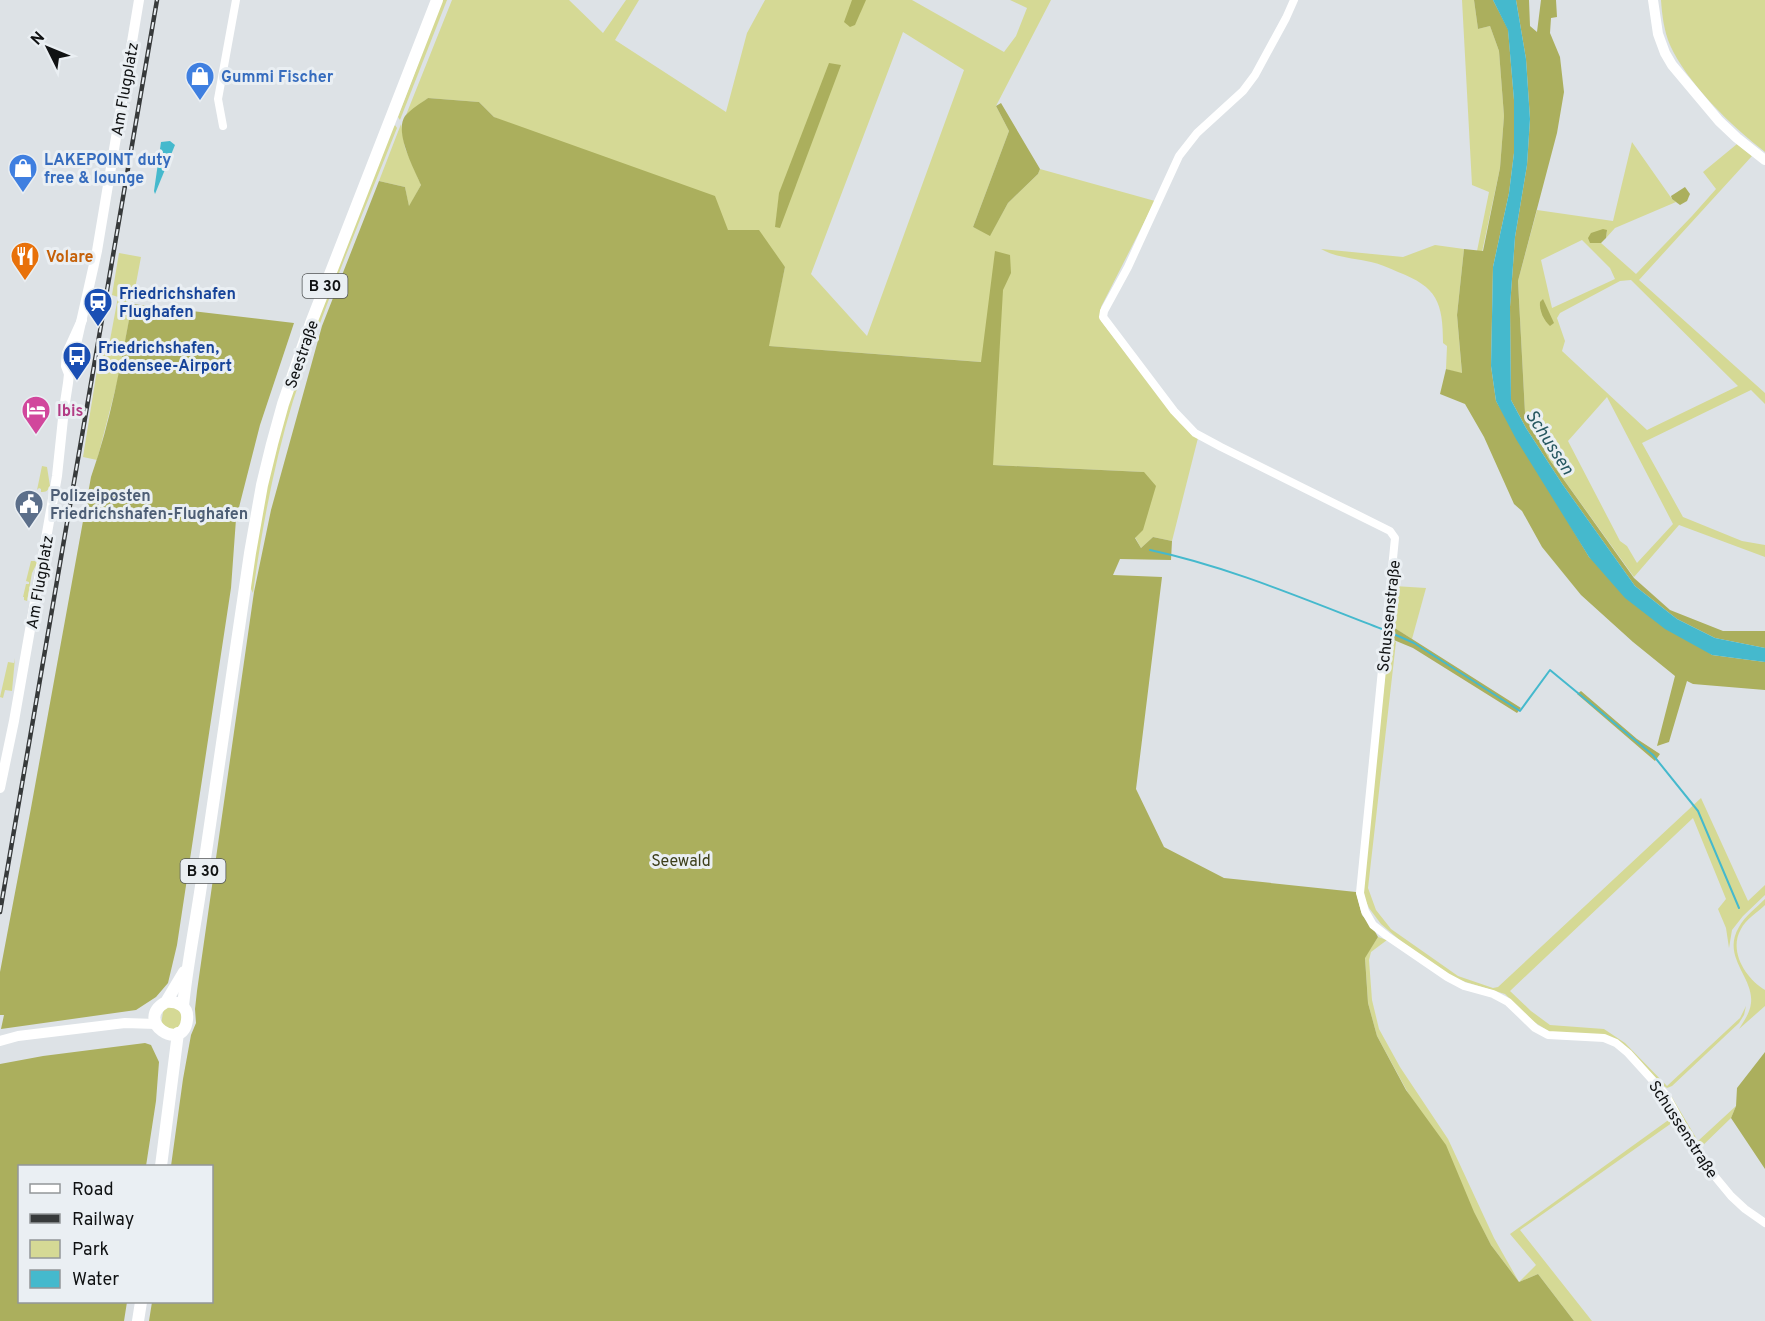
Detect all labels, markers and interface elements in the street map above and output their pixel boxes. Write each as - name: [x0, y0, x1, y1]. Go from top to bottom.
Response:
- north arrow: [18, 18, 78, 78]
- text: N: [27, 28, 50, 50]
- street label: Am Flugplatz: [108, 41, 144, 138]
- shop icon: Gummi Fischer: [184, 60, 216, 102]
- place label: Gummi Fischer: [221, 68, 334, 88]
- place label: LAKEPOINT duty free & lounge: [44, 151, 171, 189]
- shop icon: LAKEPOINT duty free & lounge: [7, 152, 39, 194]
- restaurant icon: Volare: [9, 240, 41, 282]
- place label: Volare: [46, 248, 93, 268]
- road number: B 30: [302, 274, 348, 298]
- place label: Friedrichshafen Flughafen: [119, 285, 236, 323]
- station icon: Friedrichshafen Flughafen: [82, 286, 114, 328]
- street label: Seestraße: [282, 318, 324, 392]
- place label: Friedrichshafen, Bodensee-Airport: [98, 339, 232, 377]
- bus stop icon: Friedrichshafen, Bodensee-Airport: [61, 340, 93, 382]
- hotel icon: Ibis: [20, 394, 52, 436]
- place label: Ibis: [57, 402, 83, 422]
- water label: Schussen: [1519, 406, 1578, 480]
- place label: Polizeiposten Friedrichshafen-Flughafen: [50, 487, 248, 525]
- public building icon: Polizeiposten Friedrichshafen-Flughafen: [13, 488, 45, 530]
- street label: Am Flugplatz: [23, 534, 59, 631]
- street label: Schussenstraße: [1374, 559, 1406, 673]
- park label: Seewald: [651, 852, 711, 872]
- road number: B 30: [180, 859, 226, 883]
- street label: Schussenstraße: [1643, 1077, 1721, 1183]
- legend: [18, 1165, 213, 1303]
- text: Road: [72, 1179, 114, 1202]
- text: Railway: [72, 1209, 134, 1232]
- text: Park: [72, 1239, 109, 1262]
- text: Water: [72, 1269, 119, 1292]

